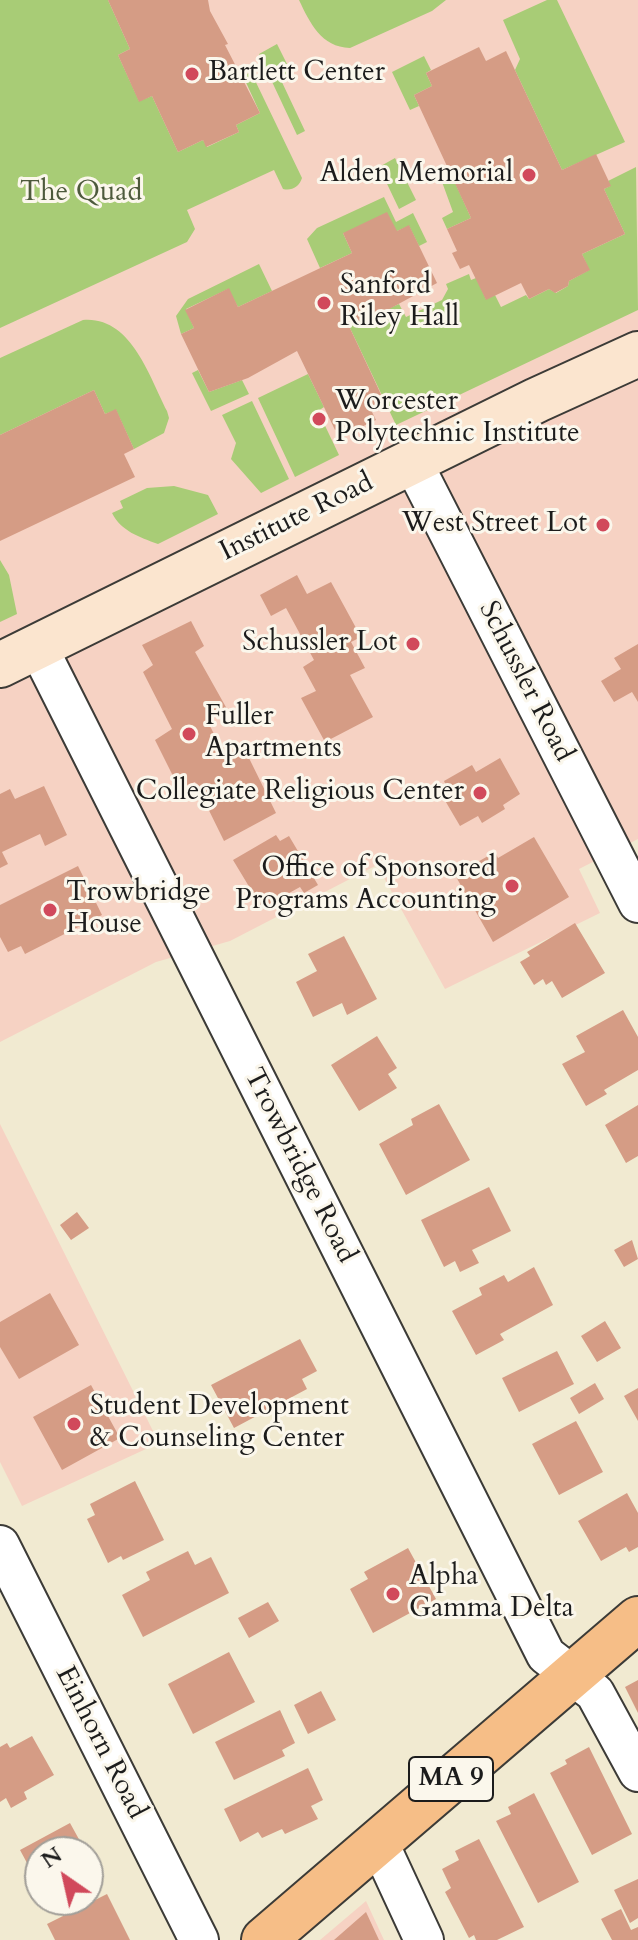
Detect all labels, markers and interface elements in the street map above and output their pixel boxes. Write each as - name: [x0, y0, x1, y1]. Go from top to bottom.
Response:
- place label: Bartlett Center: [208, 57, 385, 91]
- marker: Bartlett Center: [183, 65, 201, 83]
- place label: Alden Memorial: [320, 158, 513, 192]
- marker: Alden Memorial: [520, 166, 538, 184]
- park label: The Quad: [20, 177, 142, 211]
- place label: Sanford Riley Hall: [340, 270, 459, 336]
- marker: Sanford Riley Hall: [315, 294, 333, 312]
- place label: Worcester Polytechnic Institute: [335, 386, 580, 452]
- marker: Worcester Polytechnic Institute: [310, 410, 328, 428]
- street label: Institute Road: [215, 466, 379, 570]
- place label: West Street Lot: [402, 508, 587, 542]
- marker: West Street Lot: [594, 516, 612, 534]
- street label: Schussler Road: [470, 596, 580, 768]
- place label: Schussler Lot: [242, 627, 397, 661]
- marker: Schussler Lot: [404, 635, 422, 653]
- place label: Fuller Apartments: [205, 701, 342, 767]
- marker: Fuller Apartments: [180, 725, 198, 743]
- place label: Collegiate Religious Center: [136, 776, 464, 810]
- marker: Collegiate Religious Center: [471, 784, 489, 802]
- place label: Office of Sponsored Programs Accounting: [235, 853, 496, 919]
- place label: Trowbridge House: [66, 877, 211, 943]
- marker: Office of Sponsored Programs Accounting: [503, 877, 521, 895]
- marker: Trowbridge House: [41, 901, 59, 919]
- street label: Trowbridge Road: [235, 1063, 363, 1269]
- place label: Student Development & Counseling Center: [90, 1391, 349, 1457]
- marker: Student Development & Counseling Center: [65, 1415, 83, 1433]
- place label: Alpha Gamma Delta: [409, 1561, 574, 1627]
- marker: Alpha Gamma Delta: [384, 1585, 402, 1603]
- street label: Einhorn Road: [47, 1661, 153, 1825]
- road number: MA 9: [409, 1757, 493, 1801]
- north arrow: [24, 1836, 104, 1916]
- text: N: [35, 1840, 68, 1876]

